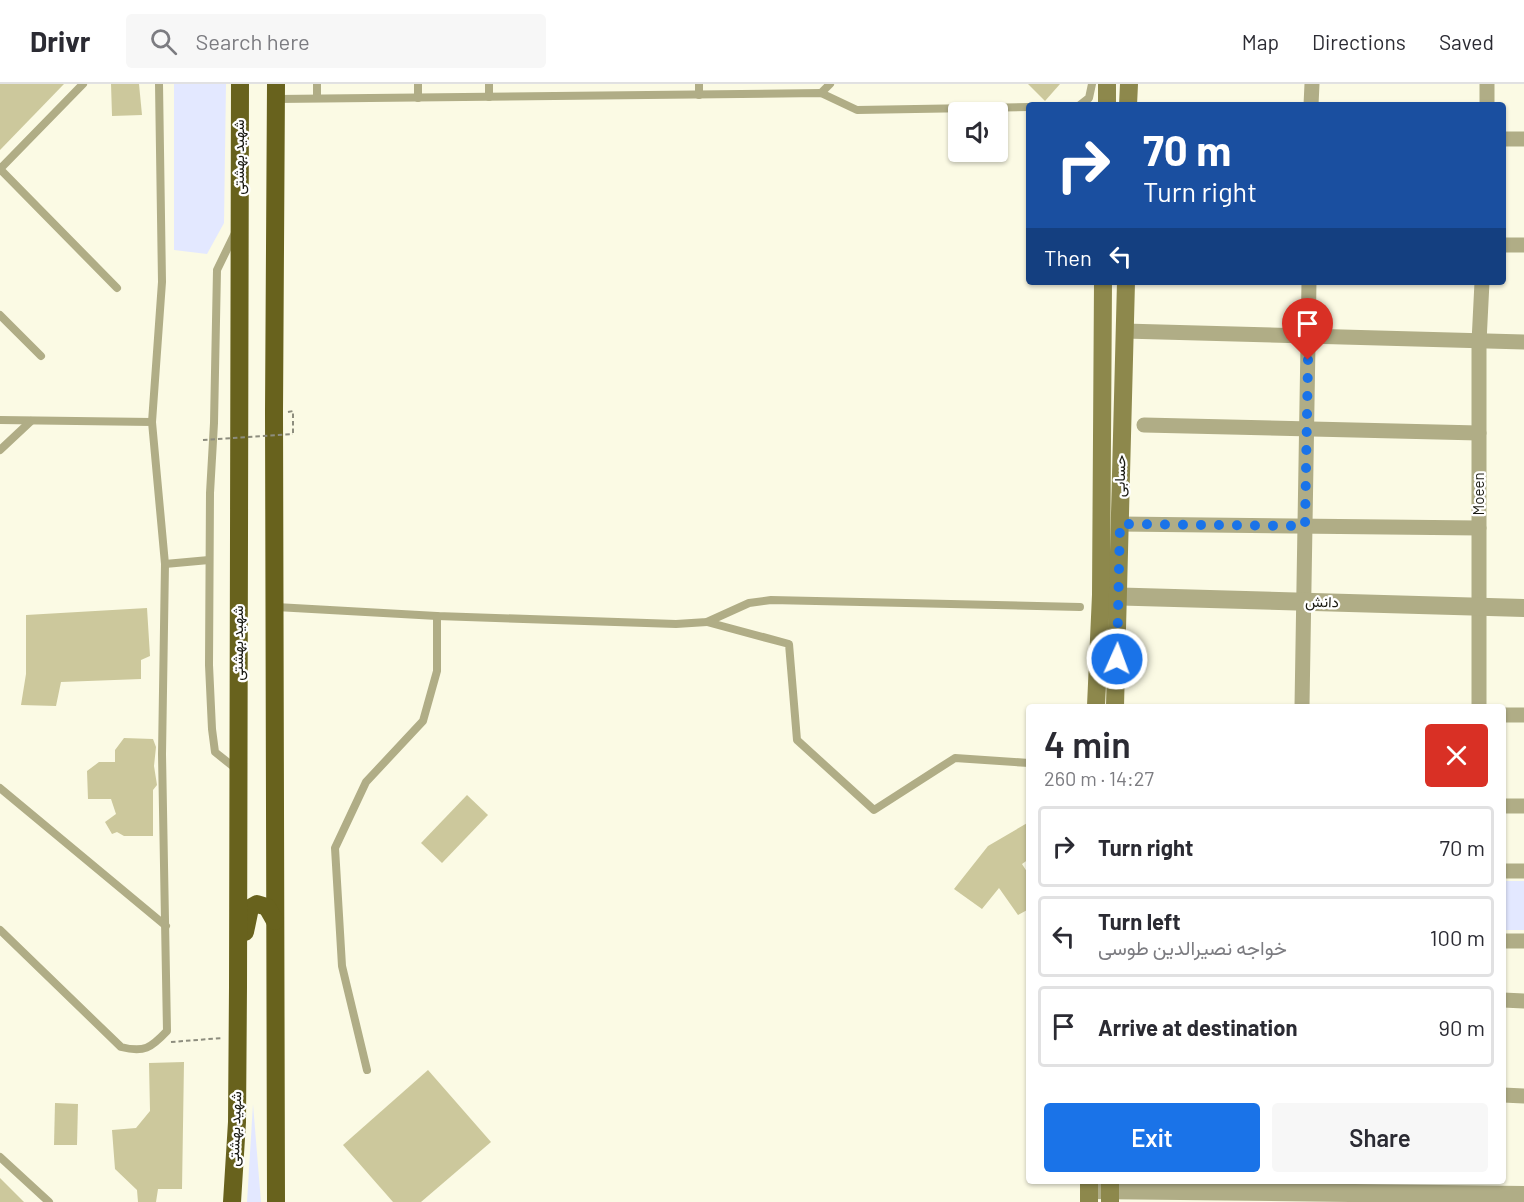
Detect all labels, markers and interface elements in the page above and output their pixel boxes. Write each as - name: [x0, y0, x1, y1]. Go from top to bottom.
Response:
- search box: [126, 14, 546, 68]
- text: Drivr: [30, 24, 90, 58]
- icon: search: [147, 25, 180, 58]
- text: Search here: [195, 28, 310, 54]
- text: Map: [1242, 29, 1279, 54]
- text: Directions: [1312, 29, 1406, 54]
- text: Saved: [1439, 29, 1494, 54]
- map controls: [948, 102, 1008, 162]
- button: sound: [948, 102, 1008, 162]
- street label: شهید بهشتی: [229, 119, 249, 195]
- text: 70 m: [1143, 124, 1231, 174]
- icon: right: [1044, 126, 1122, 204]
- text: Turn right: [1143, 175, 1257, 207]
- icon: left: [1104, 240, 1137, 273]
- text: Then: [1044, 244, 1092, 270]
- pin: [1282, 298, 1333, 360]
- icon: arrive: [1291, 307, 1324, 340]
- street label: حسابی: [1110, 455, 1130, 497]
- street label: Moeen: [1469, 473, 1487, 515]
- street label: دانش: [1305, 591, 1339, 613]
- street label: شهید بهشتی: [228, 605, 248, 681]
- position arrow: [1085, 627, 1149, 691]
- text: 4 min: [1044, 722, 1131, 765]
- button: close: [1425, 724, 1488, 787]
- text: 260 m · 14:27: [1044, 766, 1154, 790]
- icon: right: [1047, 830, 1080, 863]
- text: Turn right: [1098, 834, 1193, 860]
- text: 70 m: [1440, 834, 1485, 860]
- text: Turn left: [1098, 908, 1181, 934]
- icon: left: [1047, 920, 1080, 953]
- text: 100 m: [1430, 924, 1485, 950]
- text: خواجه نصیرالدین طوسی: [1098, 935, 1287, 959]
- icon: arrive: [1047, 1010, 1080, 1043]
- text: Arrive at destination: [1098, 1014, 1297, 1040]
- text: 90 m: [1439, 1014, 1485, 1040]
- street label: شهید بهشتی: [224, 1091, 246, 1167]
- button: Exit: [1044, 1103, 1260, 1172]
- button: Share: [1272, 1103, 1488, 1172]

